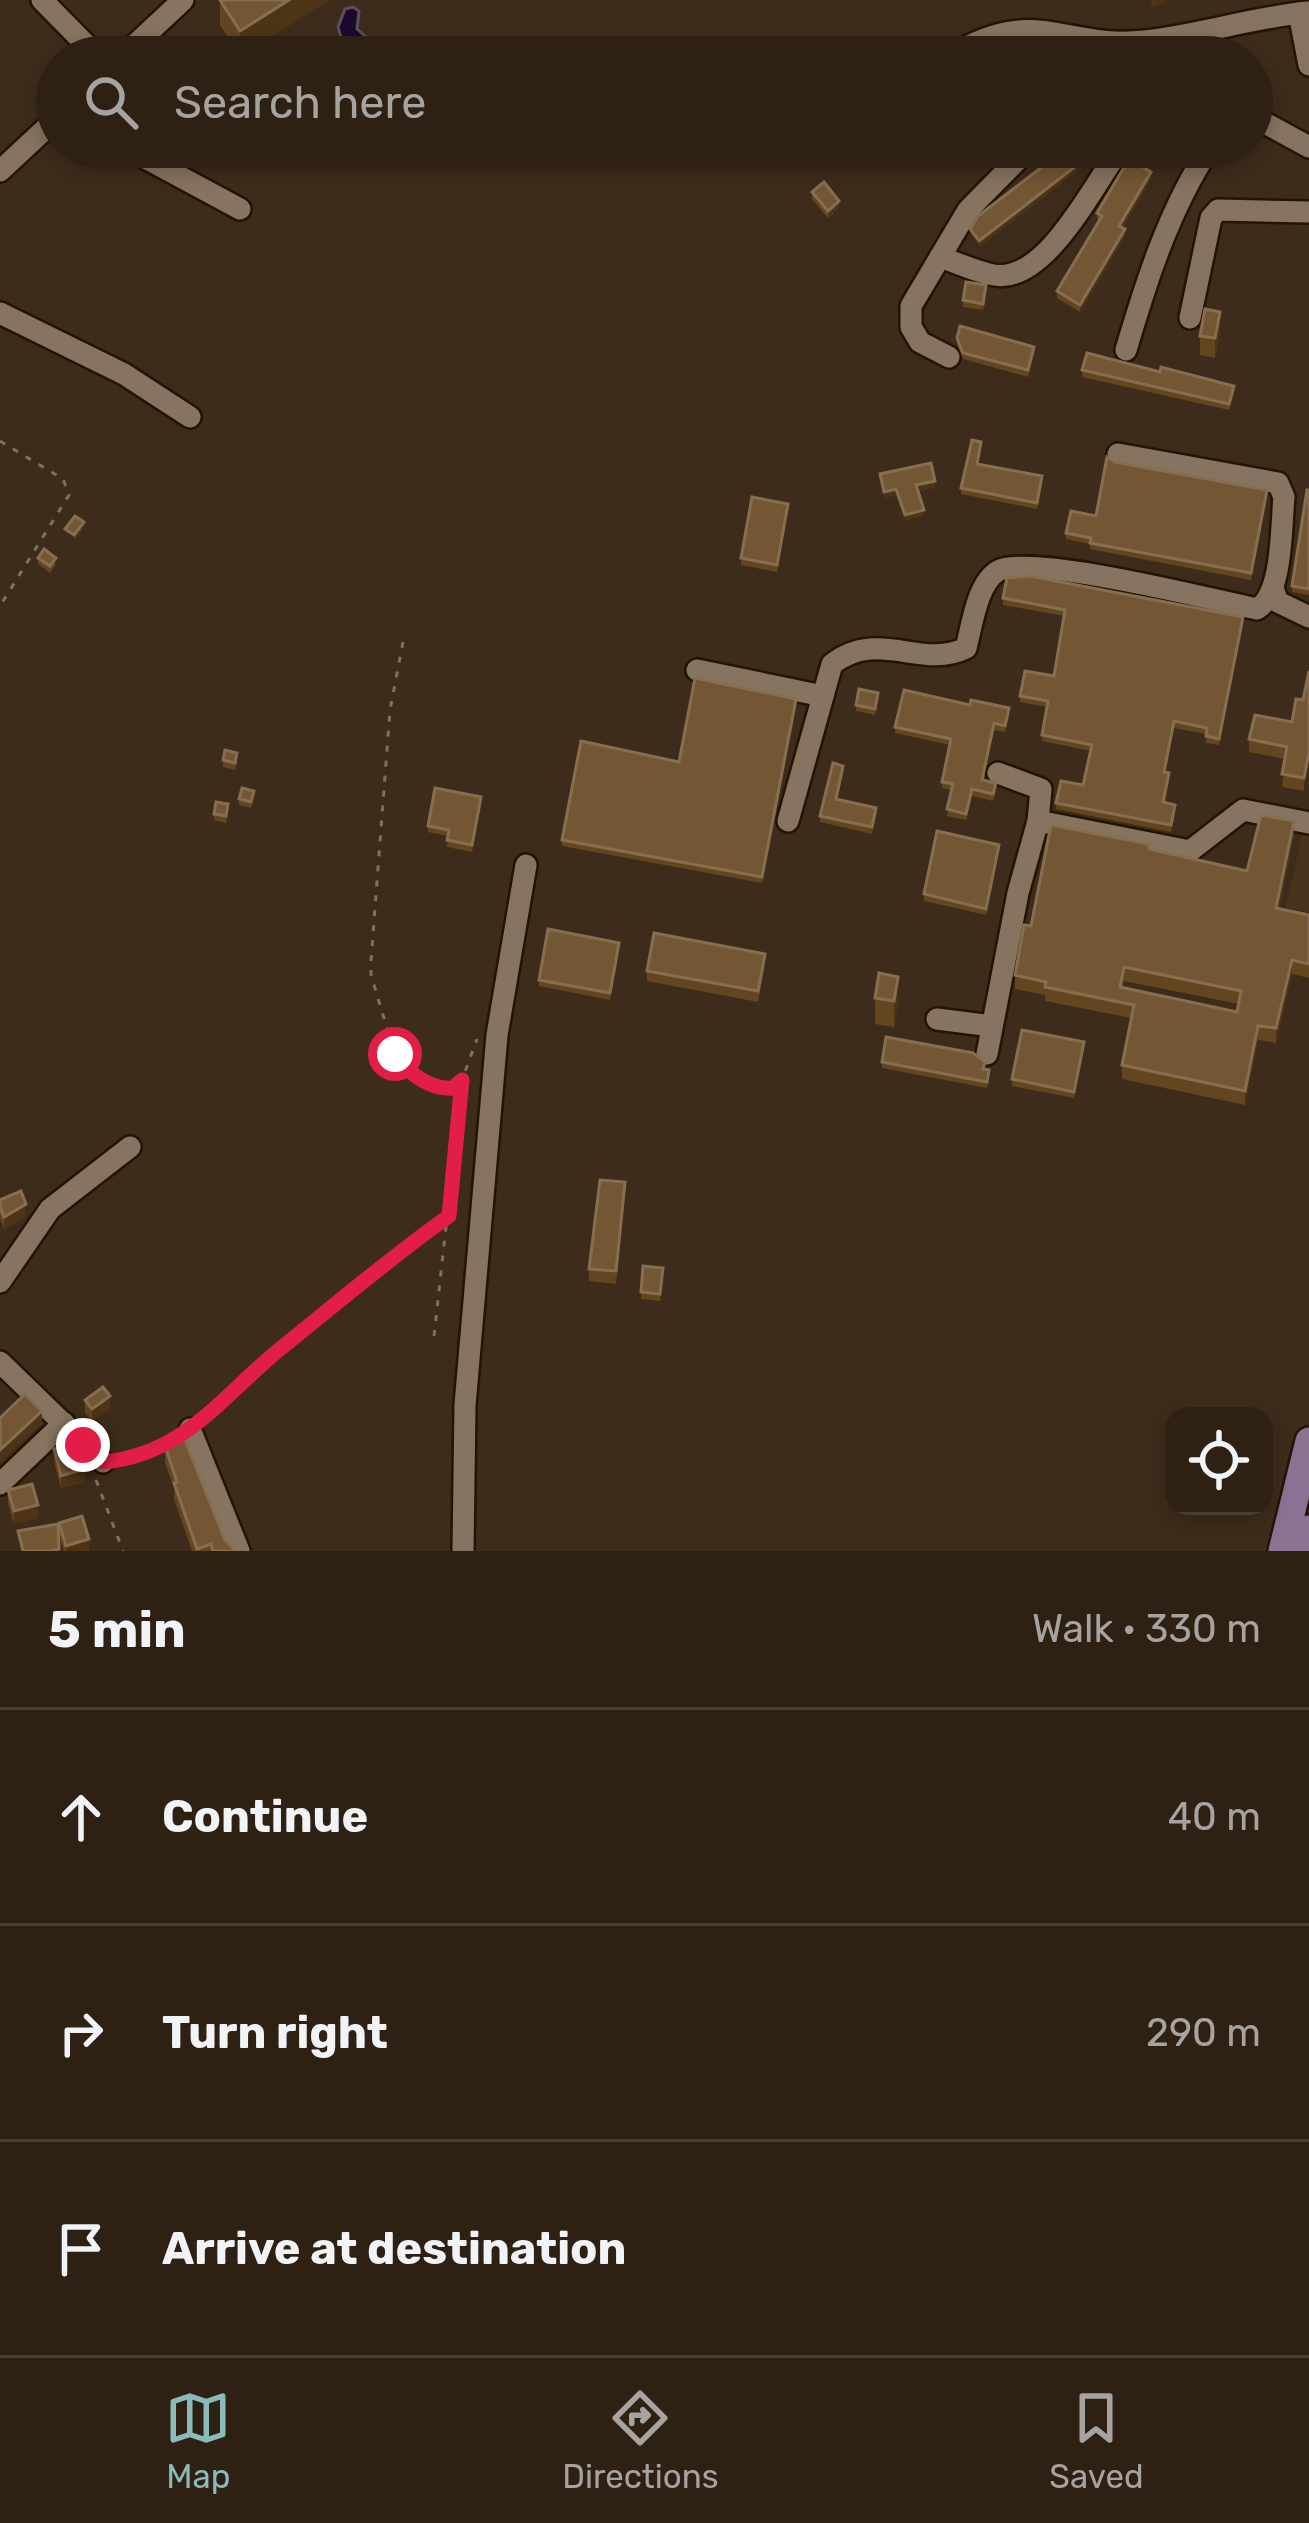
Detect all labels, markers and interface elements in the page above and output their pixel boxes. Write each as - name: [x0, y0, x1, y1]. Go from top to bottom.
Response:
- search box: [36, 36, 1273, 168]
- icon: search: [78, 69, 144, 135]
- text: Search here: [174, 76, 426, 129]
- route start: [368, 1027, 422, 1081]
- map controls: [1165, 1407, 1273, 1515]
- button: locate: [1165, 1407, 1273, 1515]
- route end: [56, 1418, 110, 1472]
- text: 5 min: [48, 1599, 186, 1660]
- text: Walk · 330 m: [1032, 1606, 1261, 1652]
- icon: ahead: [48, 1784, 114, 1850]
- text: Continue: [162, 1790, 368, 1843]
- text: 40 m: [1168, 1794, 1261, 1840]
- icon: right: [48, 2000, 114, 2066]
- text: Turn right: [162, 2006, 388, 2059]
- text: 290 m: [1146, 2010, 1261, 2056]
- icon: arrive: [48, 2216, 114, 2282]
- text: Arrive at destination: [162, 2222, 627, 2275]
- tab: Map: [165, 2385, 231, 2496]
- tab: Directions: [562, 2385, 719, 2496]
- tab: Saved: [1049, 2385, 1144, 2496]

